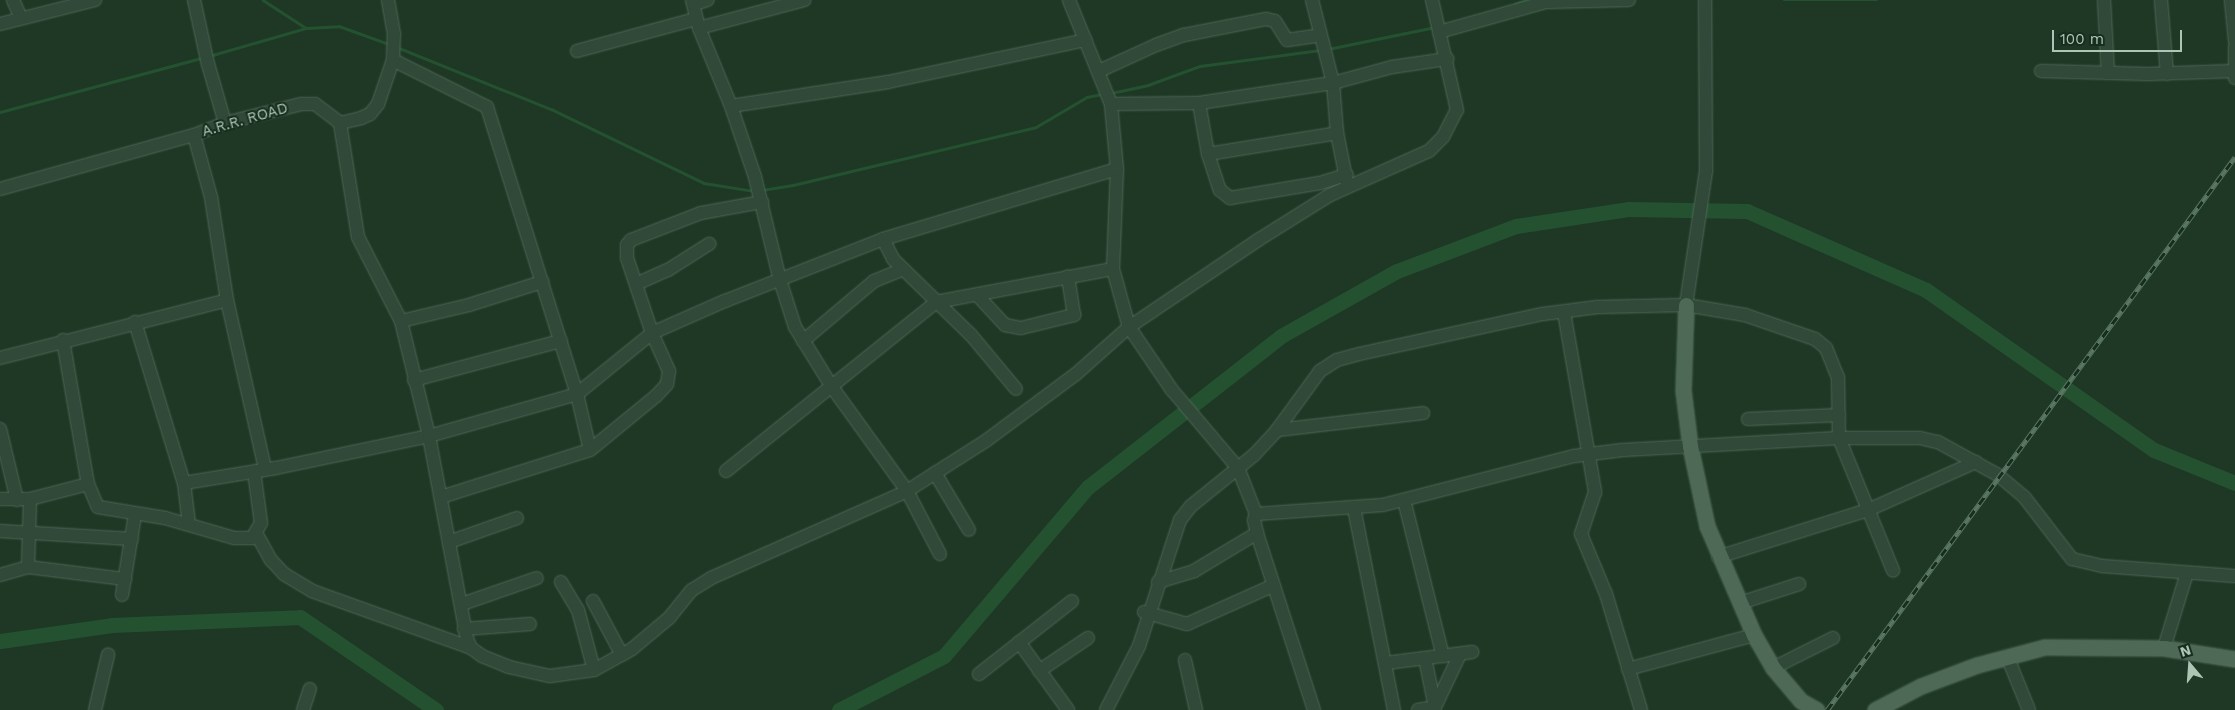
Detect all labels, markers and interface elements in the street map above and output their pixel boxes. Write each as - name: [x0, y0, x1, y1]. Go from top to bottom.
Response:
- scale bar: [2055, 20, 2185, 52]
- text: 100 m: [2060, 30, 2104, 48]
- street label: A.R.R. ROAD: [200, 99, 290, 141]
- north arrow: [2165, 640, 2215, 690]
- text: N: [2178, 642, 2193, 660]

